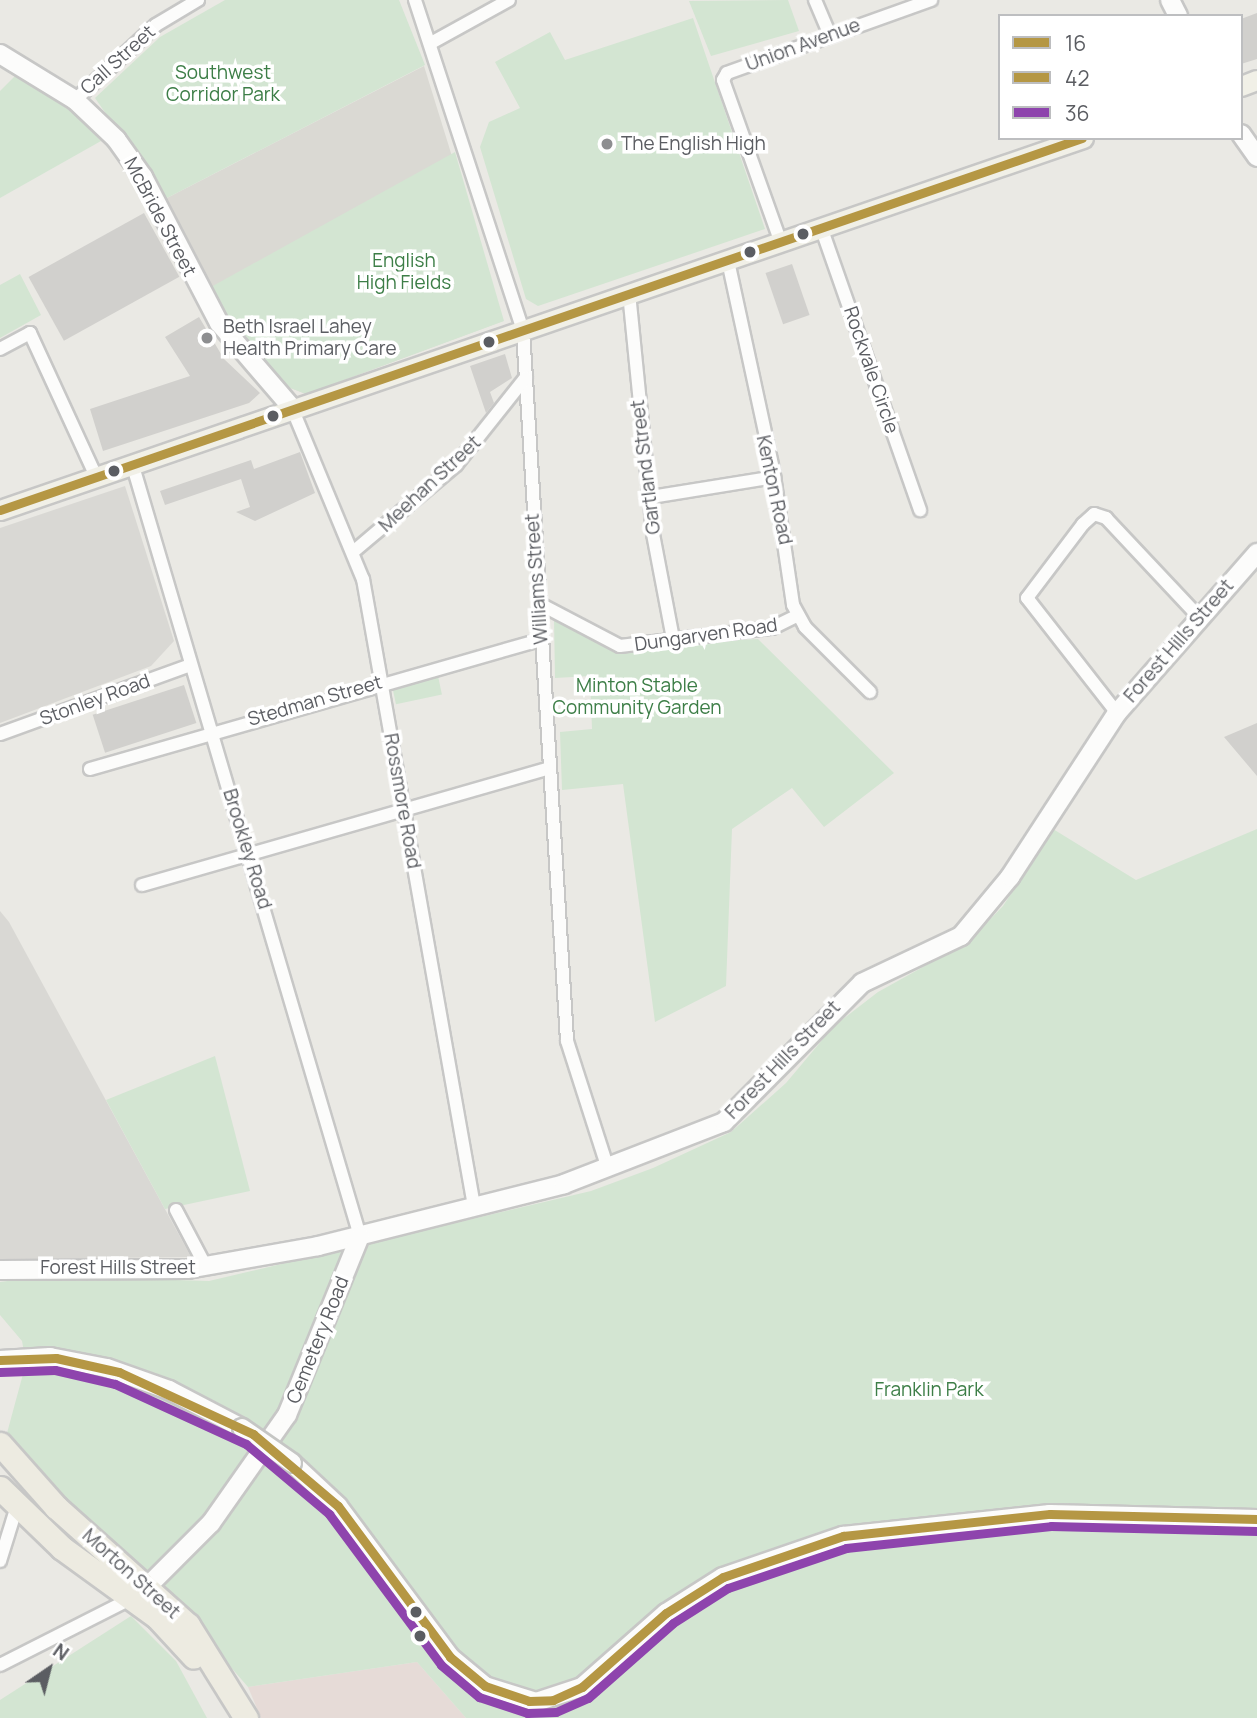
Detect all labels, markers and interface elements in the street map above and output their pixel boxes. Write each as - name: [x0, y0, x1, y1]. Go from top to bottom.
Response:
- street label: Union Avenue: [743, 14, 863, 76]
- legend: [998, 14, 1243, 140]
- street label: Call Street: [76, 21, 160, 99]
- text: 16: [1065, 29, 1086, 57]
- park label: Southwest Corridor Park: [166, 62, 280, 106]
- text: 42: [1065, 64, 1089, 92]
- text: 36: [1065, 99, 1090, 127]
- place label: The English High: [621, 133, 766, 155]
- marker: The English High: [599, 136, 615, 152]
- street label: McBride Street: [119, 154, 201, 280]
- unlabelled marker: [796, 227, 810, 241]
- unlabelled marker: [743, 245, 757, 259]
- park label: English High Fields: [357, 250, 451, 294]
- street label: Rockvale Circle: [839, 304, 903, 436]
- place label: Beth Israel Lahey Health Primary Care: [223, 316, 396, 360]
- marker: Beth Israel Lahey Health Primary Care: [197, 328, 217, 348]
- unlabelled marker: [482, 335, 496, 349]
- street label: Gartland Street: [626, 398, 666, 536]
- unlabelled marker: [266, 409, 280, 423]
- street label: Meehan Street: [374, 431, 486, 537]
- street label: Kenton Road: [751, 433, 797, 547]
- unlabelled marker: [107, 464, 121, 478]
- street label: Williams Street: [521, 513, 553, 645]
- street label: Forest Hills Street: [1119, 575, 1239, 707]
- street label: Dungarven Road: [633, 614, 779, 656]
- street label: Stonley Road: [37, 670, 153, 730]
- street label: Stedman Street: [245, 671, 385, 731]
- park label: Minton Stable Community Garden: [552, 675, 722, 719]
- street label: Rossmore Road: [379, 732, 425, 870]
- street label: Brookley Road: [218, 786, 276, 912]
- street label: Forest Hills Street: [721, 996, 845, 1124]
- street label: Forest Hills Street: [40, 1257, 196, 1279]
- street label: Cemetery Road: [282, 1273, 354, 1407]
- park label: Franklin Park: [874, 1379, 984, 1401]
- street label: Morton Street: [78, 1524, 184, 1624]
- unlabelled marker: [409, 1605, 423, 1619]
- unlabelled marker: [413, 1629, 427, 1643]
- north arrow: [14, 1634, 84, 1704]
- text: N: [48, 1637, 74, 1666]

